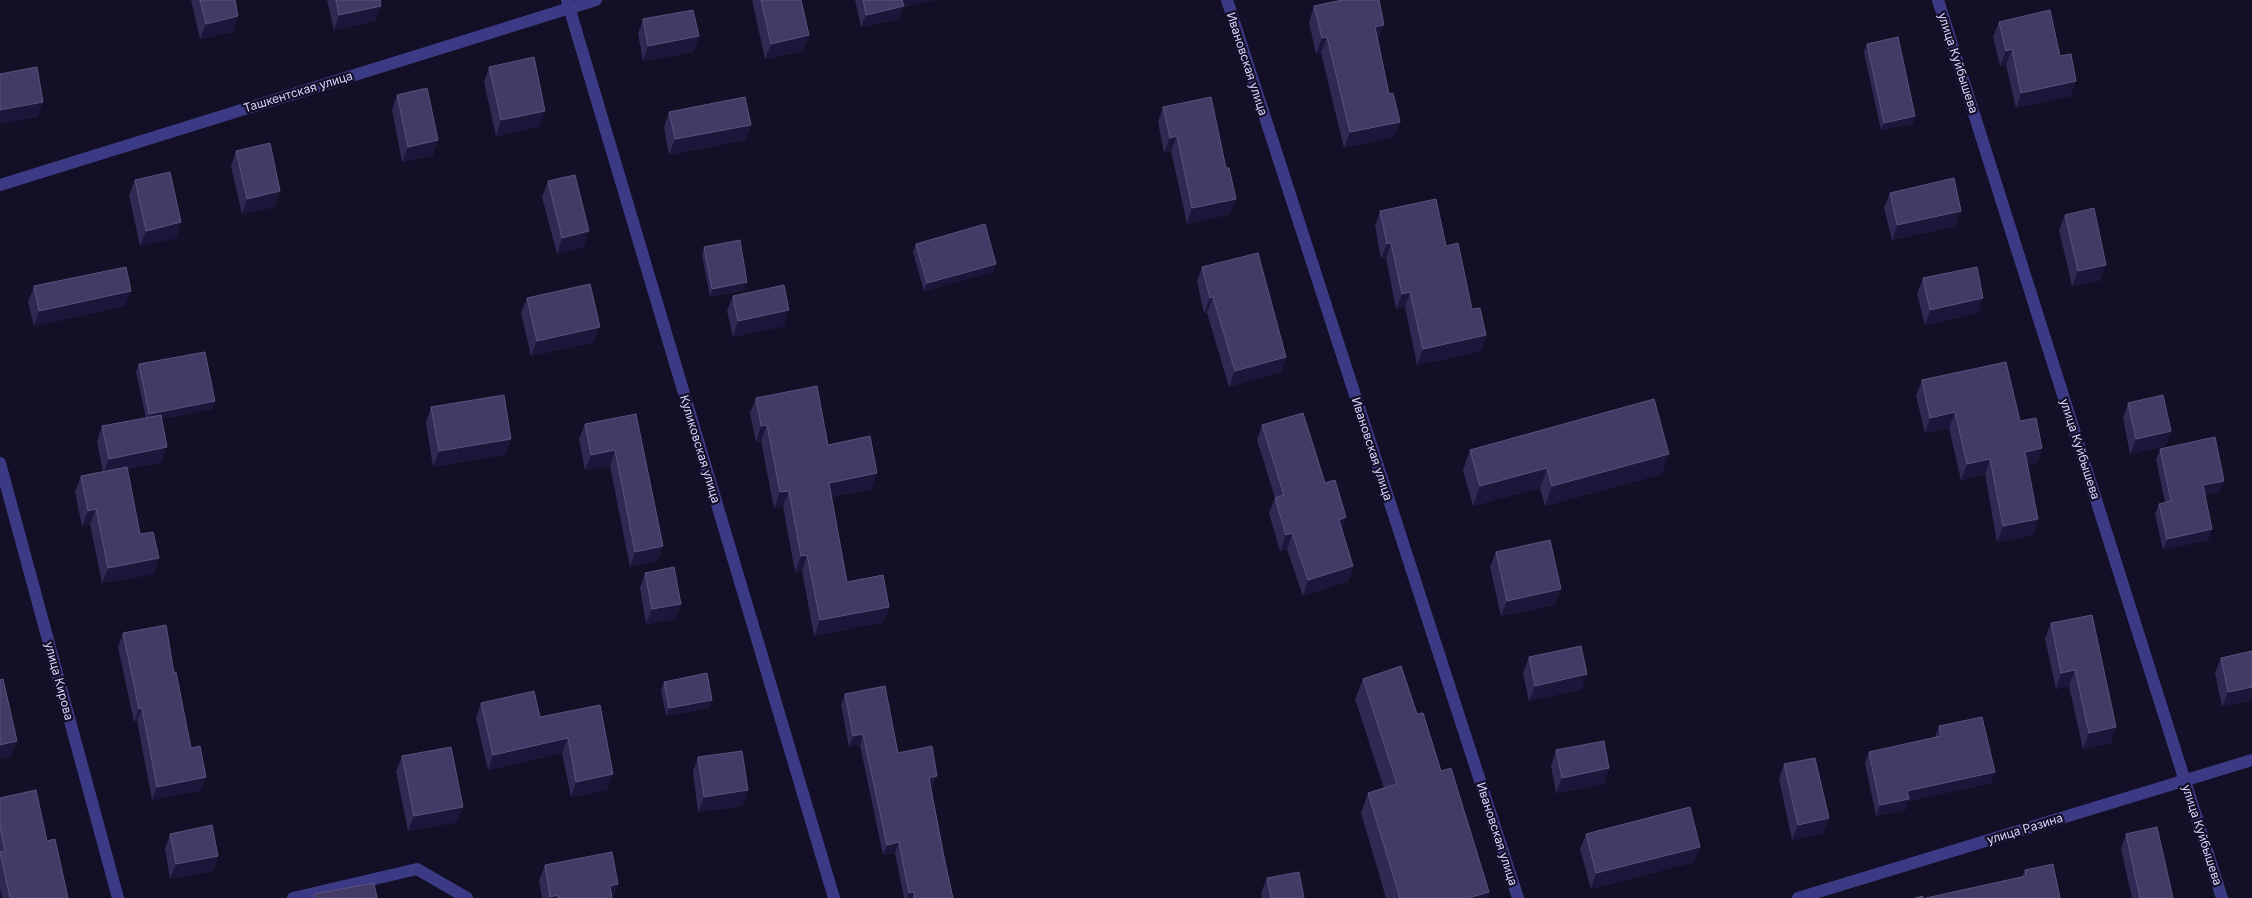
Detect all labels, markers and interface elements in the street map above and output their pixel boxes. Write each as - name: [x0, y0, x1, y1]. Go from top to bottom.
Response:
- street label: Ивановская улица: [1224, 10, 1271, 117]
- street label: улица Куйбышева: [1935, 10, 1982, 115]
- street label: Ташкентская улица: [241, 68, 354, 115]
- street label: Куликовская улица: [677, 393, 724, 505]
- street label: Ивановская улица: [1349, 395, 1396, 502]
- street label: улица Куйбышева: [2057, 396, 2104, 501]
- street label: улица Кирова: [42, 640, 77, 722]
- street label: Ивановская улица: [1474, 780, 1521, 887]
- street label: улица Куйбышева: [2179, 782, 2226, 887]
- street label: улица Разина: [1985, 810, 2065, 847]

